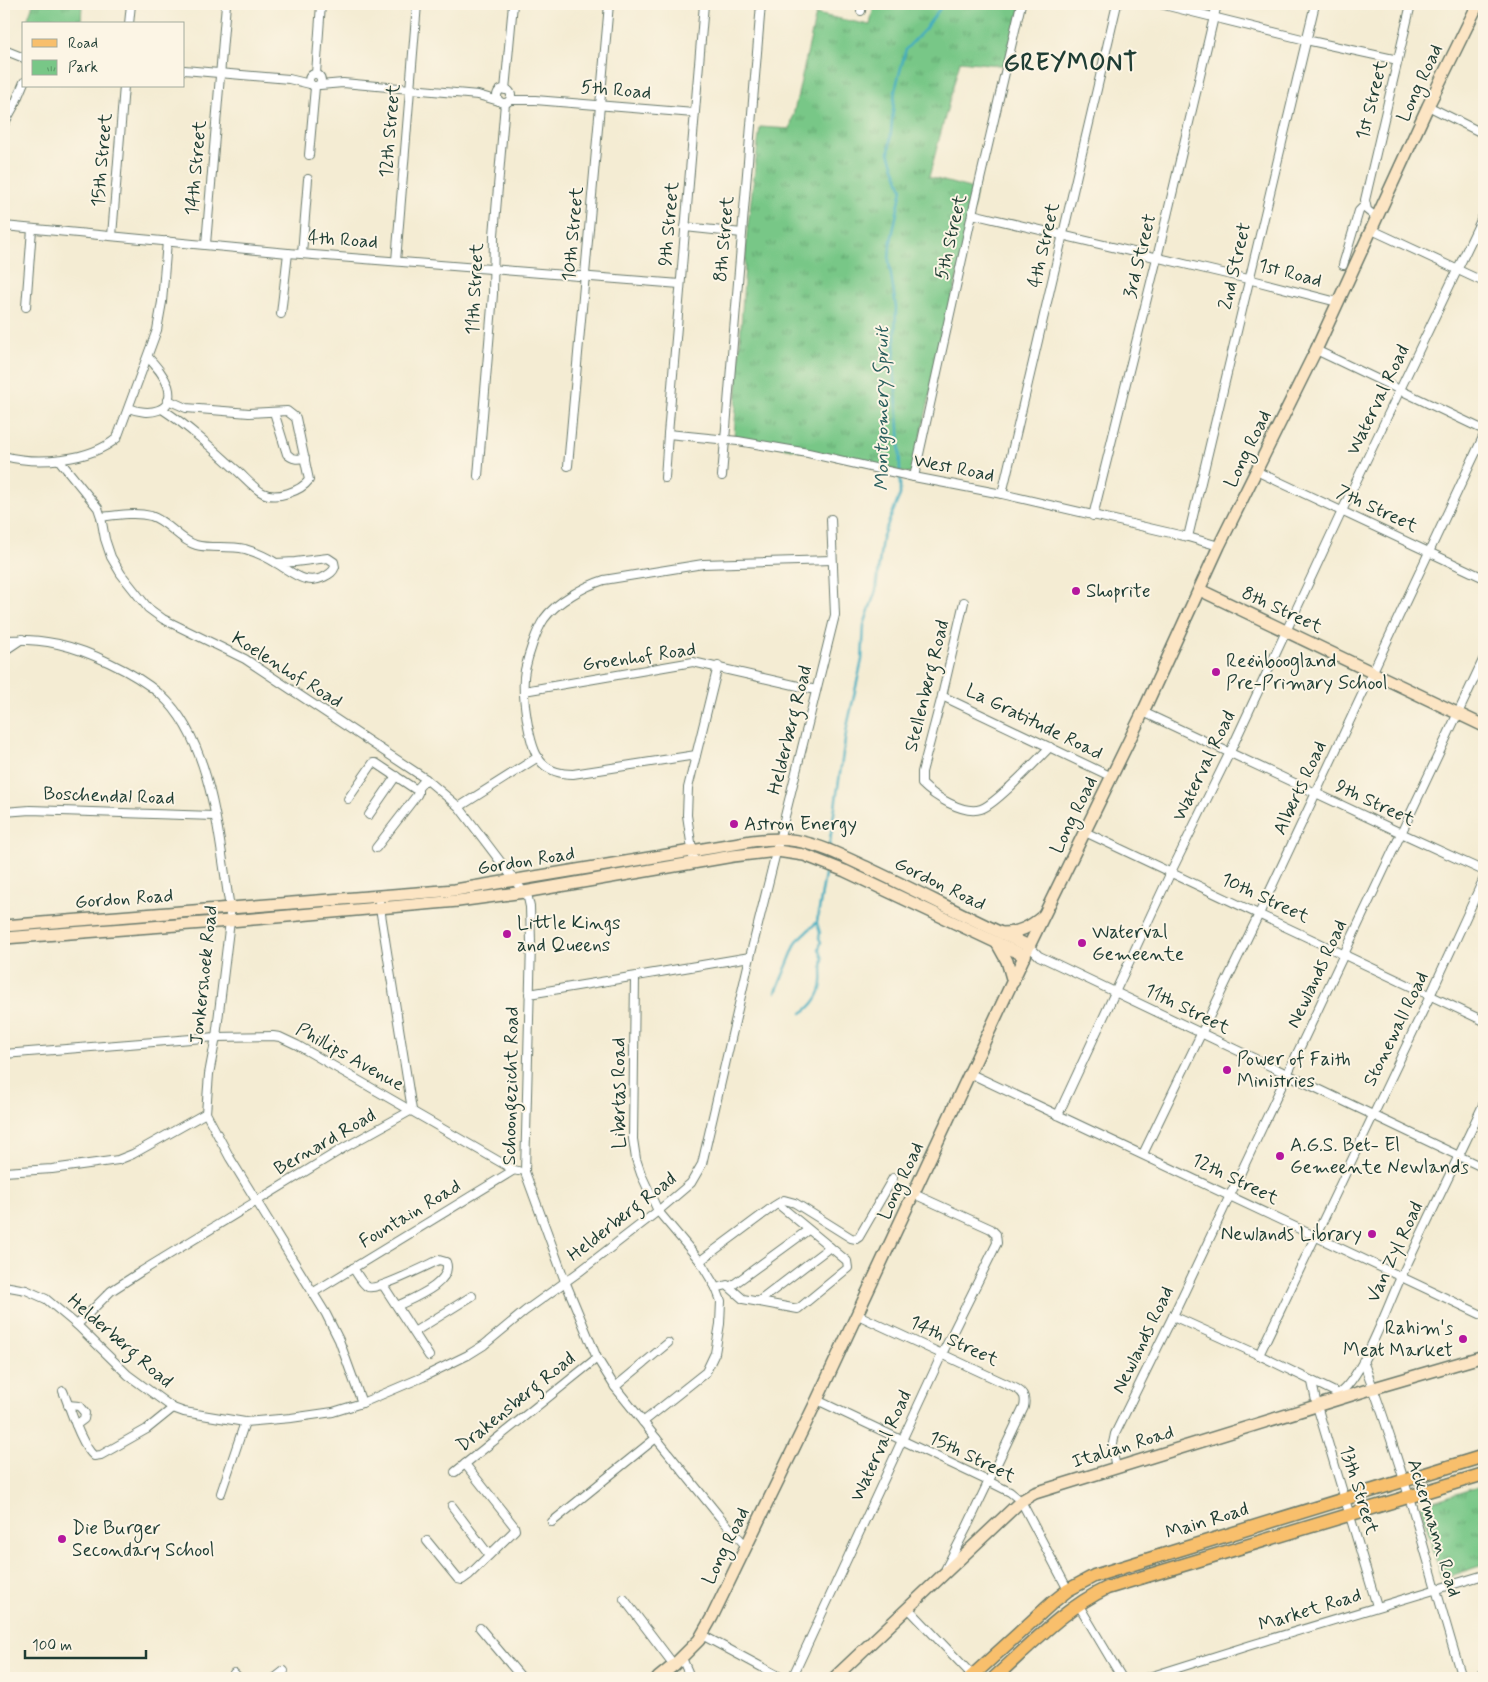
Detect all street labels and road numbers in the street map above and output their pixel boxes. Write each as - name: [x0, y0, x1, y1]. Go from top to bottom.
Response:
- street label: Long Road: [1391, 40, 1451, 127]
- street label: 1st Street: [1350, 58, 1394, 142]
- street label: 5th Road: [580, 74, 652, 106]
- street label: 12th Street: [373, 83, 407, 179]
- street label: 15th Street: [85, 112, 119, 208]
- street label: 14th Street: [179, 119, 213, 217]
- street label: 9th Street: [653, 181, 685, 267]
- street label: 10th Street: [556, 186, 590, 282]
- street label: 5th Street: [929, 192, 973, 282]
- street label: 8th Street: [708, 195, 740, 283]
- street label: 4th Street: [1022, 200, 1066, 290]
- street label: 3rd Street: [1117, 211, 1163, 301]
- street label: 2nd Street: [1213, 220, 1257, 312]
- street label: 4th Road: [307, 225, 379, 255]
- street label: 11th Street: [460, 242, 490, 336]
- street label: 1st Road: [1255, 253, 1325, 293]
- street label: Waterval Road: [1340, 341, 1416, 459]
- street label: Long Road: [1219, 406, 1279, 493]
- street label: West Road: [911, 448, 997, 488]
- street label: 7th Street: [1332, 479, 1422, 539]
- street label: 8th Street: [1238, 580, 1326, 640]
- street label: Stellenberg Road: [899, 618, 958, 755]
- street label: Koelenhof Road: [227, 626, 347, 714]
- street label: Groenhof Road: [581, 637, 697, 677]
- street label: Helderberg Road: [762, 663, 821, 798]
- street label: La Gratitude Road: [961, 678, 1107, 766]
- street label: Waterval Road: [1166, 707, 1242, 825]
- street label: Alberts Road: [1267, 737, 1333, 839]
- street label: Long Road: [1045, 772, 1105, 859]
- street label: 9th Street: [1331, 774, 1419, 832]
- street label: Boschendal Road: [43, 781, 175, 811]
- street label: Gordon Road: [475, 841, 577, 881]
- street label: Gordon Road: [890, 851, 990, 917]
- street label: 10th Street: [1217, 867, 1313, 929]
- street label: Gordon Road: [74, 883, 174, 915]
- street label: Jonkershoek Road: [184, 904, 224, 1046]
- street label: Newlands Road: [1281, 916, 1353, 1032]
- street label: Stonewall Road: [1357, 967, 1435, 1091]
- street label: 11th Street: [1140, 978, 1234, 1040]
- street label: Schoongezicht Road: [497, 1006, 528, 1166]
- street label: Phillips Avenue: [291, 1017, 409, 1097]
- street label: Libertas Road: [607, 1037, 632, 1149]
- street label: Bernard Road: [269, 1103, 381, 1181]
- street label: Long Road: [872, 1138, 932, 1225]
- street label: 12th Street: [1187, 1147, 1283, 1211]
- street label: Helderberg Road: [562, 1166, 684, 1270]
- street label: Fountain Road: [354, 1174, 466, 1254]
- street label: Van Zyl Road: [1361, 1197, 1430, 1307]
- street label: Newlands Road: [1106, 1282, 1180, 1398]
- street label: Helderberg Road: [60, 1288, 178, 1396]
- street label: 14th Street: [905, 1309, 1003, 1373]
- street label: Drakensberg Road: [451, 1346, 583, 1460]
- street label: Waterval Road: [844, 1386, 918, 1506]
- street label: Italian Road: [1069, 1420, 1177, 1474]
- street label: 15th Street: [924, 1425, 1020, 1489]
- street label: 13th Street: [1334, 1442, 1384, 1538]
- street label: Ackermann Road: [1401, 1456, 1467, 1600]
- street label: Main Road: [1162, 1497, 1252, 1545]
- street label: Long Road: [697, 1503, 757, 1590]
- street label: Market Road: [1256, 1583, 1364, 1637]

